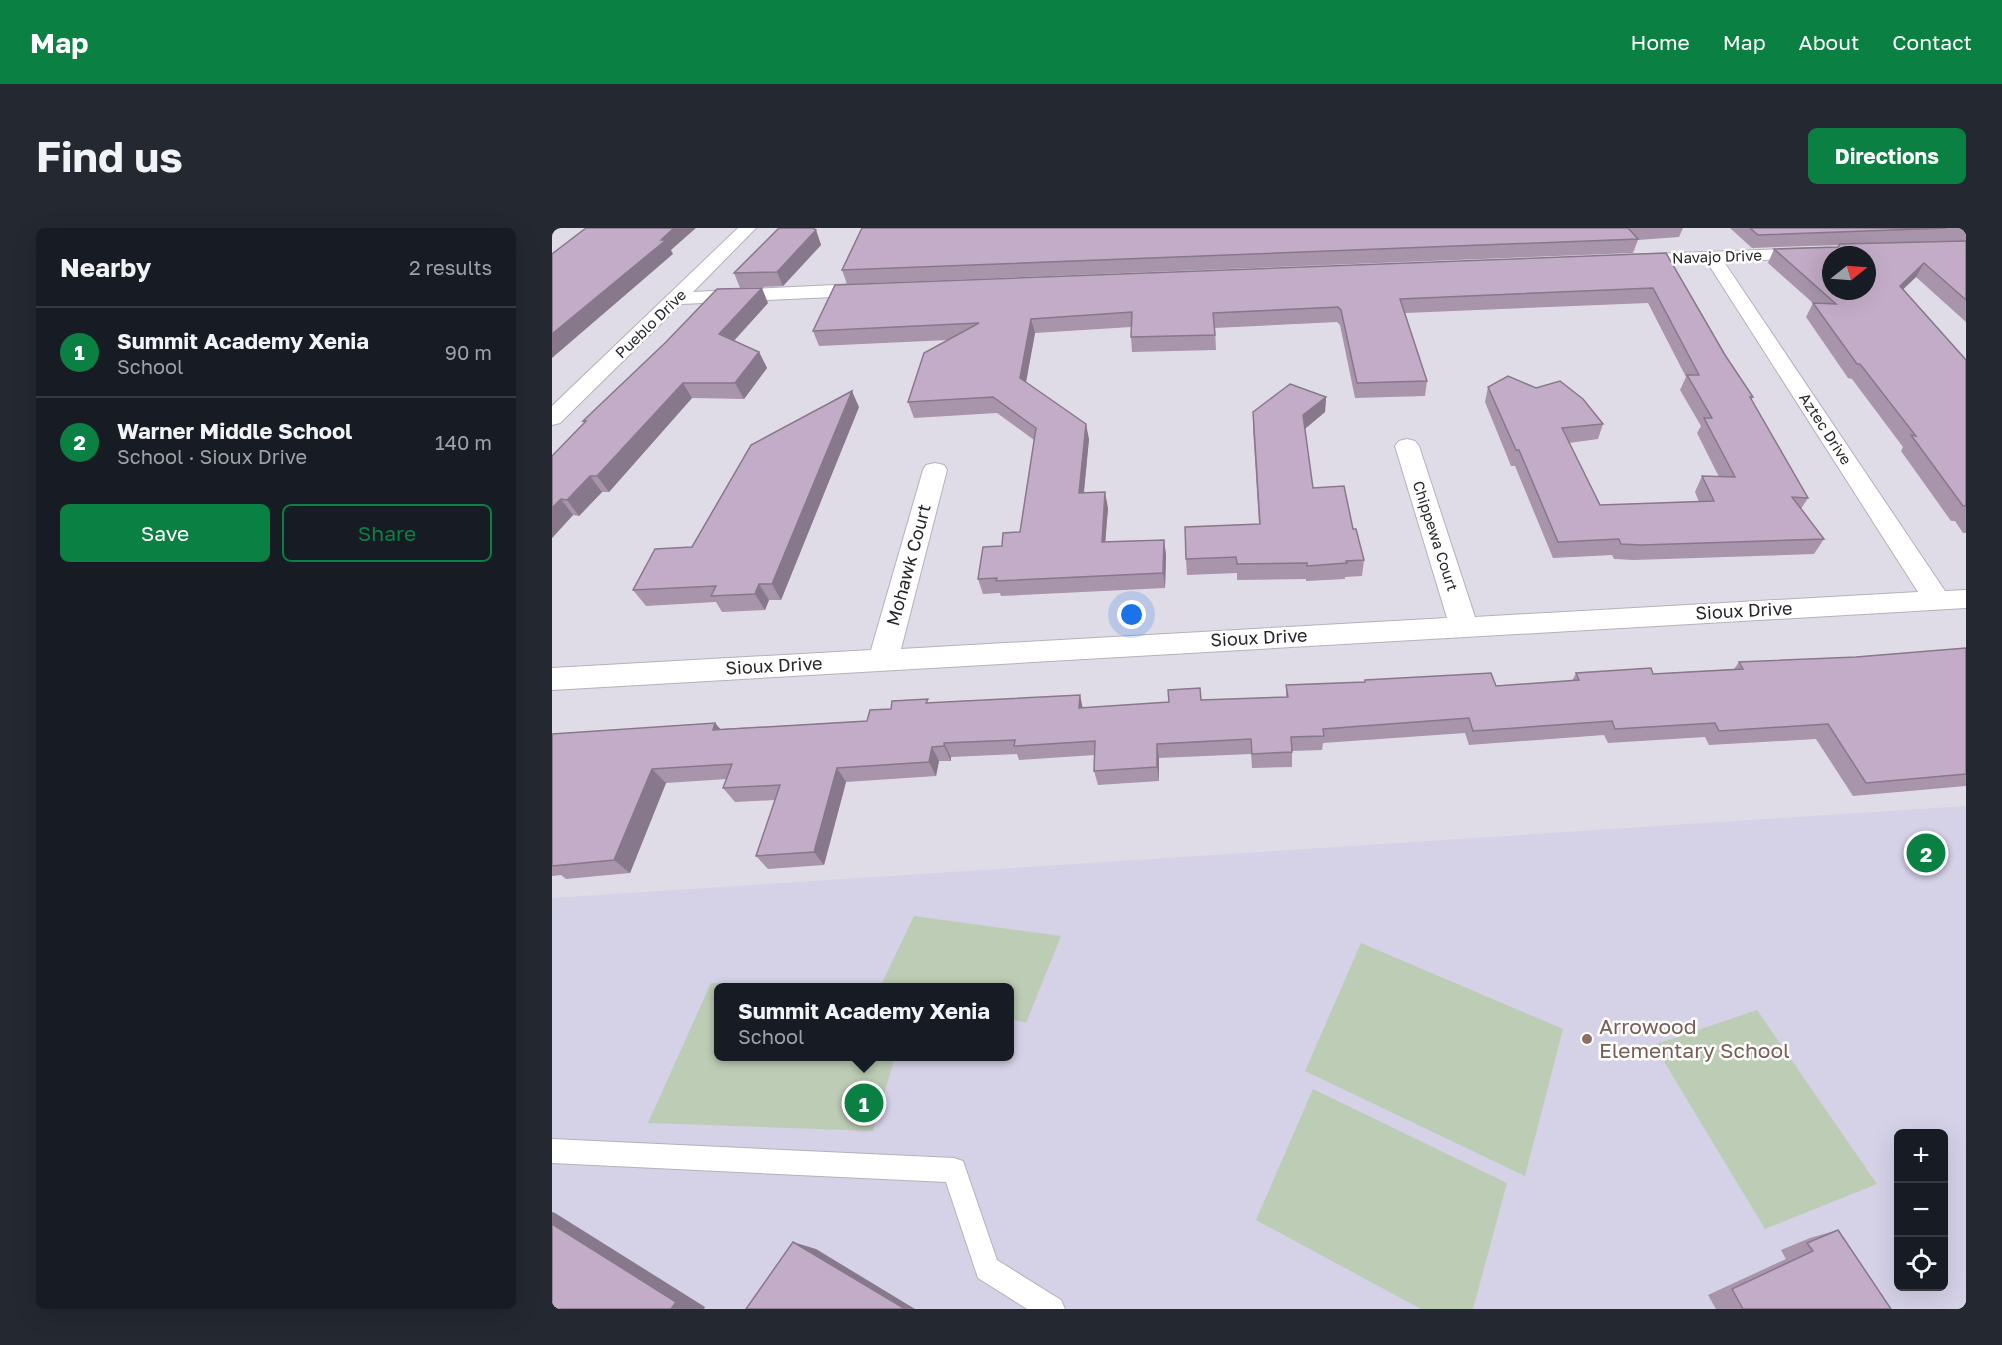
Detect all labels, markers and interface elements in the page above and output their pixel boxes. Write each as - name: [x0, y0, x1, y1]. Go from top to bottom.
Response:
- text: Map: [30, 26, 88, 59]
- text: Home: [1630, 29, 1690, 55]
- text: Map: [1723, 29, 1766, 55]
- text: About: [1799, 29, 1859, 55]
- text: Contact: [1892, 29, 1972, 55]
- button: Directions: [1808, 128, 1966, 184]
- text: Find us: [36, 131, 183, 181]
- street label: Navajo Drive: [1672, 245, 1763, 267]
- north arrow: [1822, 246, 1876, 300]
- text: Nearby: [60, 252, 151, 283]
- text: 2 results: [409, 255, 492, 279]
- street label: Pueblo Drive: [611, 285, 690, 362]
- text: Summit Academy Xenia: [117, 327, 369, 354]
- text: 1: [74, 340, 85, 364]
- text: 90 m: [445, 340, 492, 364]
- text: School: [117, 354, 183, 378]
- street label: Aztec Drive: [1796, 389, 1856, 468]
- text: Warner Middle School: [117, 417, 353, 444]
- text: 2: [73, 430, 86, 454]
- text: 140 m: [435, 430, 492, 454]
- text: School · Sioux Drive: [117, 444, 307, 468]
- street label: Chippewa Court: [1410, 478, 1462, 593]
- street label: Mohawk Court: [881, 501, 935, 628]
- button: Save: [60, 504, 270, 562]
- button: Share: [282, 504, 492, 562]
- street label: Sioux Drive: [1695, 596, 1793, 624]
- your location: [1117, 600, 1146, 629]
- street label: Sioux Drive: [1210, 623, 1308, 651]
- street label: Sioux Drive: [725, 651, 823, 679]
- pin: 2: [1906, 830, 1946, 876]
- popup: [714, 983, 1014, 1061]
- text: Summit Academy Xenia: [738, 997, 990, 1024]
- place label: Arrowood Elementary School: [1599, 1013, 1790, 1063]
- text: School: [738, 1024, 804, 1048]
- marker: Arrowood Elementary School: [1580, 1032, 1594, 1046]
- pin: 1: [844, 1080, 884, 1126]
- map controls: [1894, 1129, 1948, 1291]
- button: +: [1894, 1129, 1948, 1183]
- button: −: [1894, 1183, 1948, 1237]
- button: locate: [1894, 1237, 1948, 1291]

